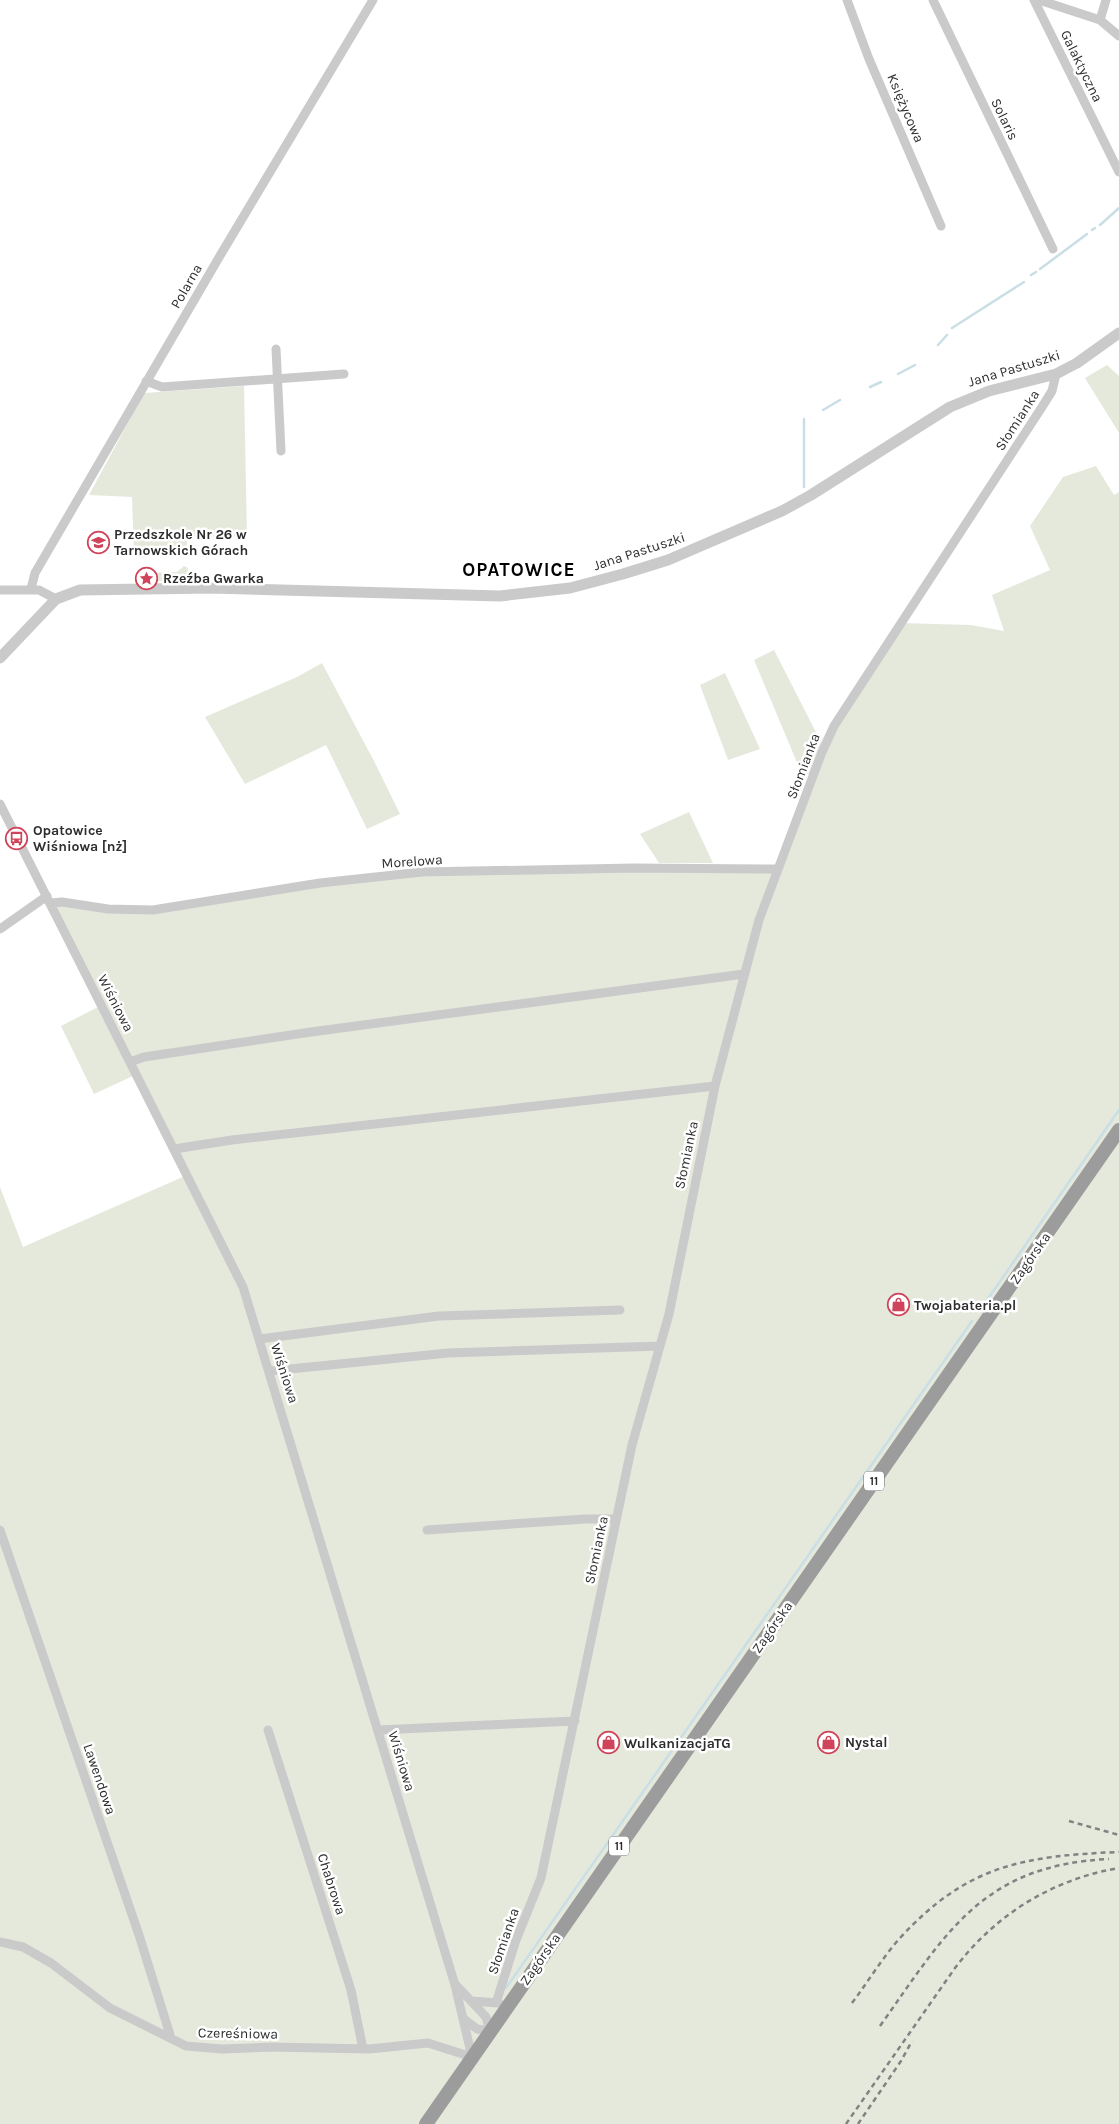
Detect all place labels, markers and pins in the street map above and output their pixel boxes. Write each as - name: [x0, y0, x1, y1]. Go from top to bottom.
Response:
- place label: Przedszkole Nr 26 w Tarnowskich Górach: [114, 526, 248, 559]
- school or university icon: Przedszkole Nr 26 w Tarnowskich Górach: [86, 530, 110, 554]
- place icon: Rzeźba Gwarka: [135, 566, 159, 590]
- place label: Rzeźba Gwarka: [163, 570, 264, 587]
- place label: Opatowice Wiśniowa [nż]: [33, 822, 127, 855]
- bus stop icon: Opatowice Wiśniowa [nż]: [5, 826, 29, 850]
- shop icon: Twojabateria.pl: [886, 1293, 910, 1317]
- place label: Twojabateria.pl: [914, 1297, 1016, 1314]
- shop icon: Nystal: [817, 1730, 841, 1754]
- shop icon: WulkanizacjaTG: [596, 1731, 620, 1755]
- place label: Nystal: [845, 1734, 887, 1751]
- place label: WulkanizacjaTG: [624, 1735, 731, 1752]

